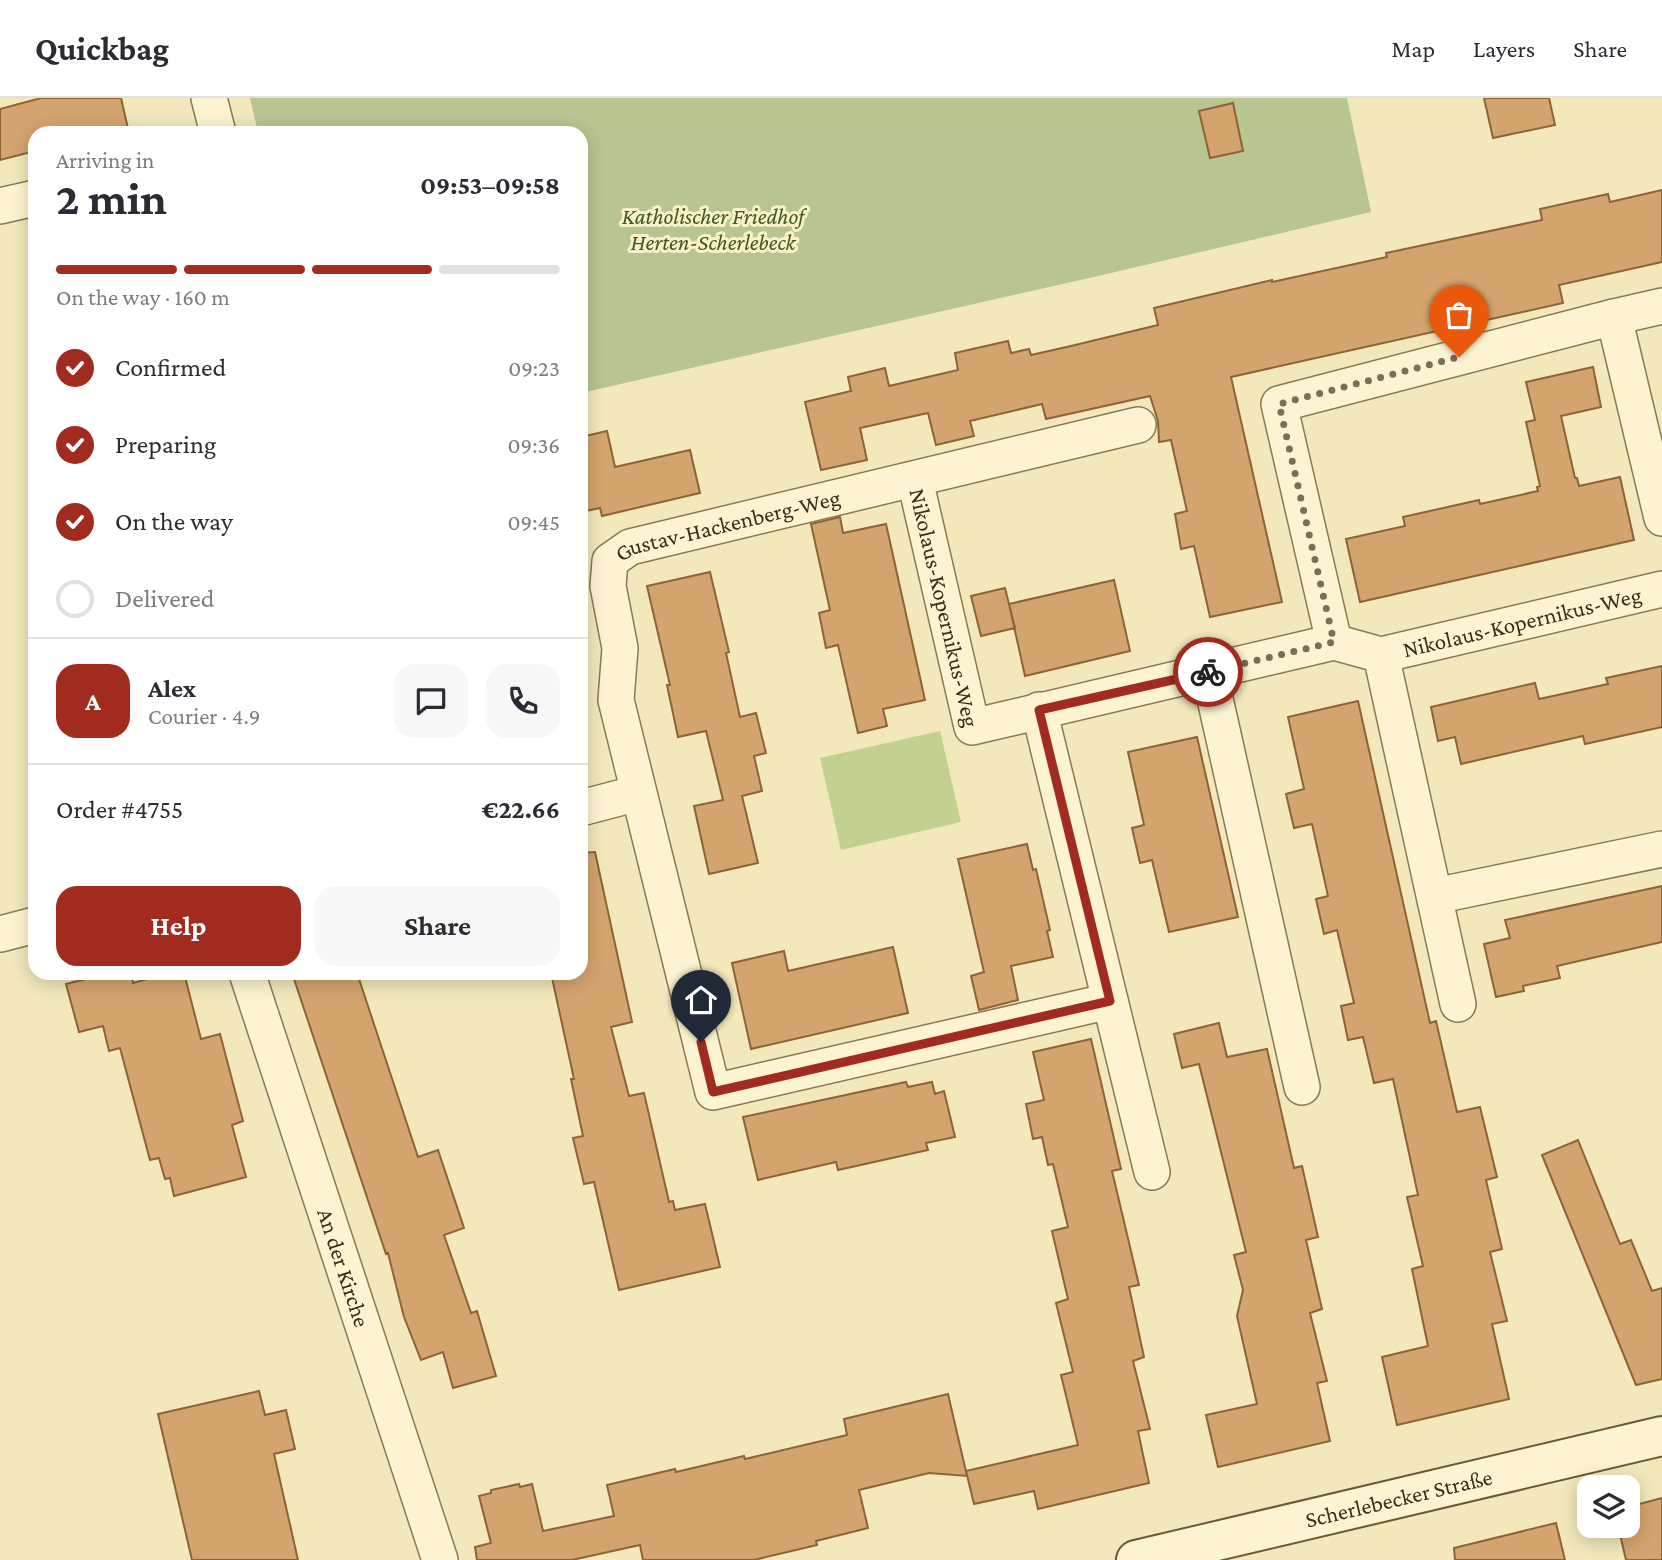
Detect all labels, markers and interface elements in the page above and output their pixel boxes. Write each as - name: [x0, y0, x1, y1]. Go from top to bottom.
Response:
- text: Quickbag: [35, 30, 169, 67]
- text: Map: [1391, 35, 1435, 62]
- text: Layers: [1473, 35, 1535, 62]
- text: Share: [1573, 35, 1627, 62]
- text: Arriving in: [56, 147, 154, 173]
- text: 09:53–09:58: [420, 171, 560, 200]
- text: 2 min: [56, 173, 167, 224]
- park label: Katholischer Friedhof Herten-Scherlebeck: [622, 203, 807, 255]
- text: On the way · 160 m: [56, 284, 230, 310]
- pin: [1429, 285, 1489, 357]
- icon: bag: [1440, 296, 1478, 334]
- icon: check: [56, 349, 94, 387]
- text: Confirmed: [115, 353, 226, 382]
- text: 09:23: [508, 355, 560, 381]
- icon: check: [56, 426, 94, 464]
- text: Preparing: [115, 430, 216, 459]
- text: 09:36: [507, 432, 560, 458]
- street label: Gustav-Hackenberg-Weg: [610, 484, 843, 567]
- street label: Nikolaus-Kopernikus-Weg: [904, 486, 985, 730]
- icon: check: [56, 503, 94, 541]
- text: On the way: [115, 507, 233, 536]
- text: 09:45: [508, 509, 560, 535]
- street label: Nikolaus-Kopernikus-Weg: [1400, 581, 1644, 662]
- text: Delivered: [115, 584, 214, 613]
- courier: [1173, 637, 1243, 707]
- icon: bike: [1189, 653, 1227, 691]
- button: chat: [394, 664, 468, 738]
- button: phone: [486, 664, 560, 738]
- text: Alex: [148, 674, 196, 703]
- text: A: [85, 687, 101, 716]
- text: Courier · 4.9: [148, 703, 260, 729]
- text: Order #4755: [56, 795, 183, 824]
- text: €22.66: [481, 795, 560, 824]
- button: Help: [56, 886, 301, 966]
- button: Share: [315, 886, 560, 966]
- pin: [671, 970, 731, 1042]
- icon: home: [682, 981, 720, 1019]
- street label: An der Kirche: [312, 1205, 375, 1330]
- street label: Scherlebecker Straße: [1303, 1463, 1495, 1533]
- map controls: [1577, 1475, 1640, 1538]
- button: layers: [1577, 1475, 1640, 1538]

